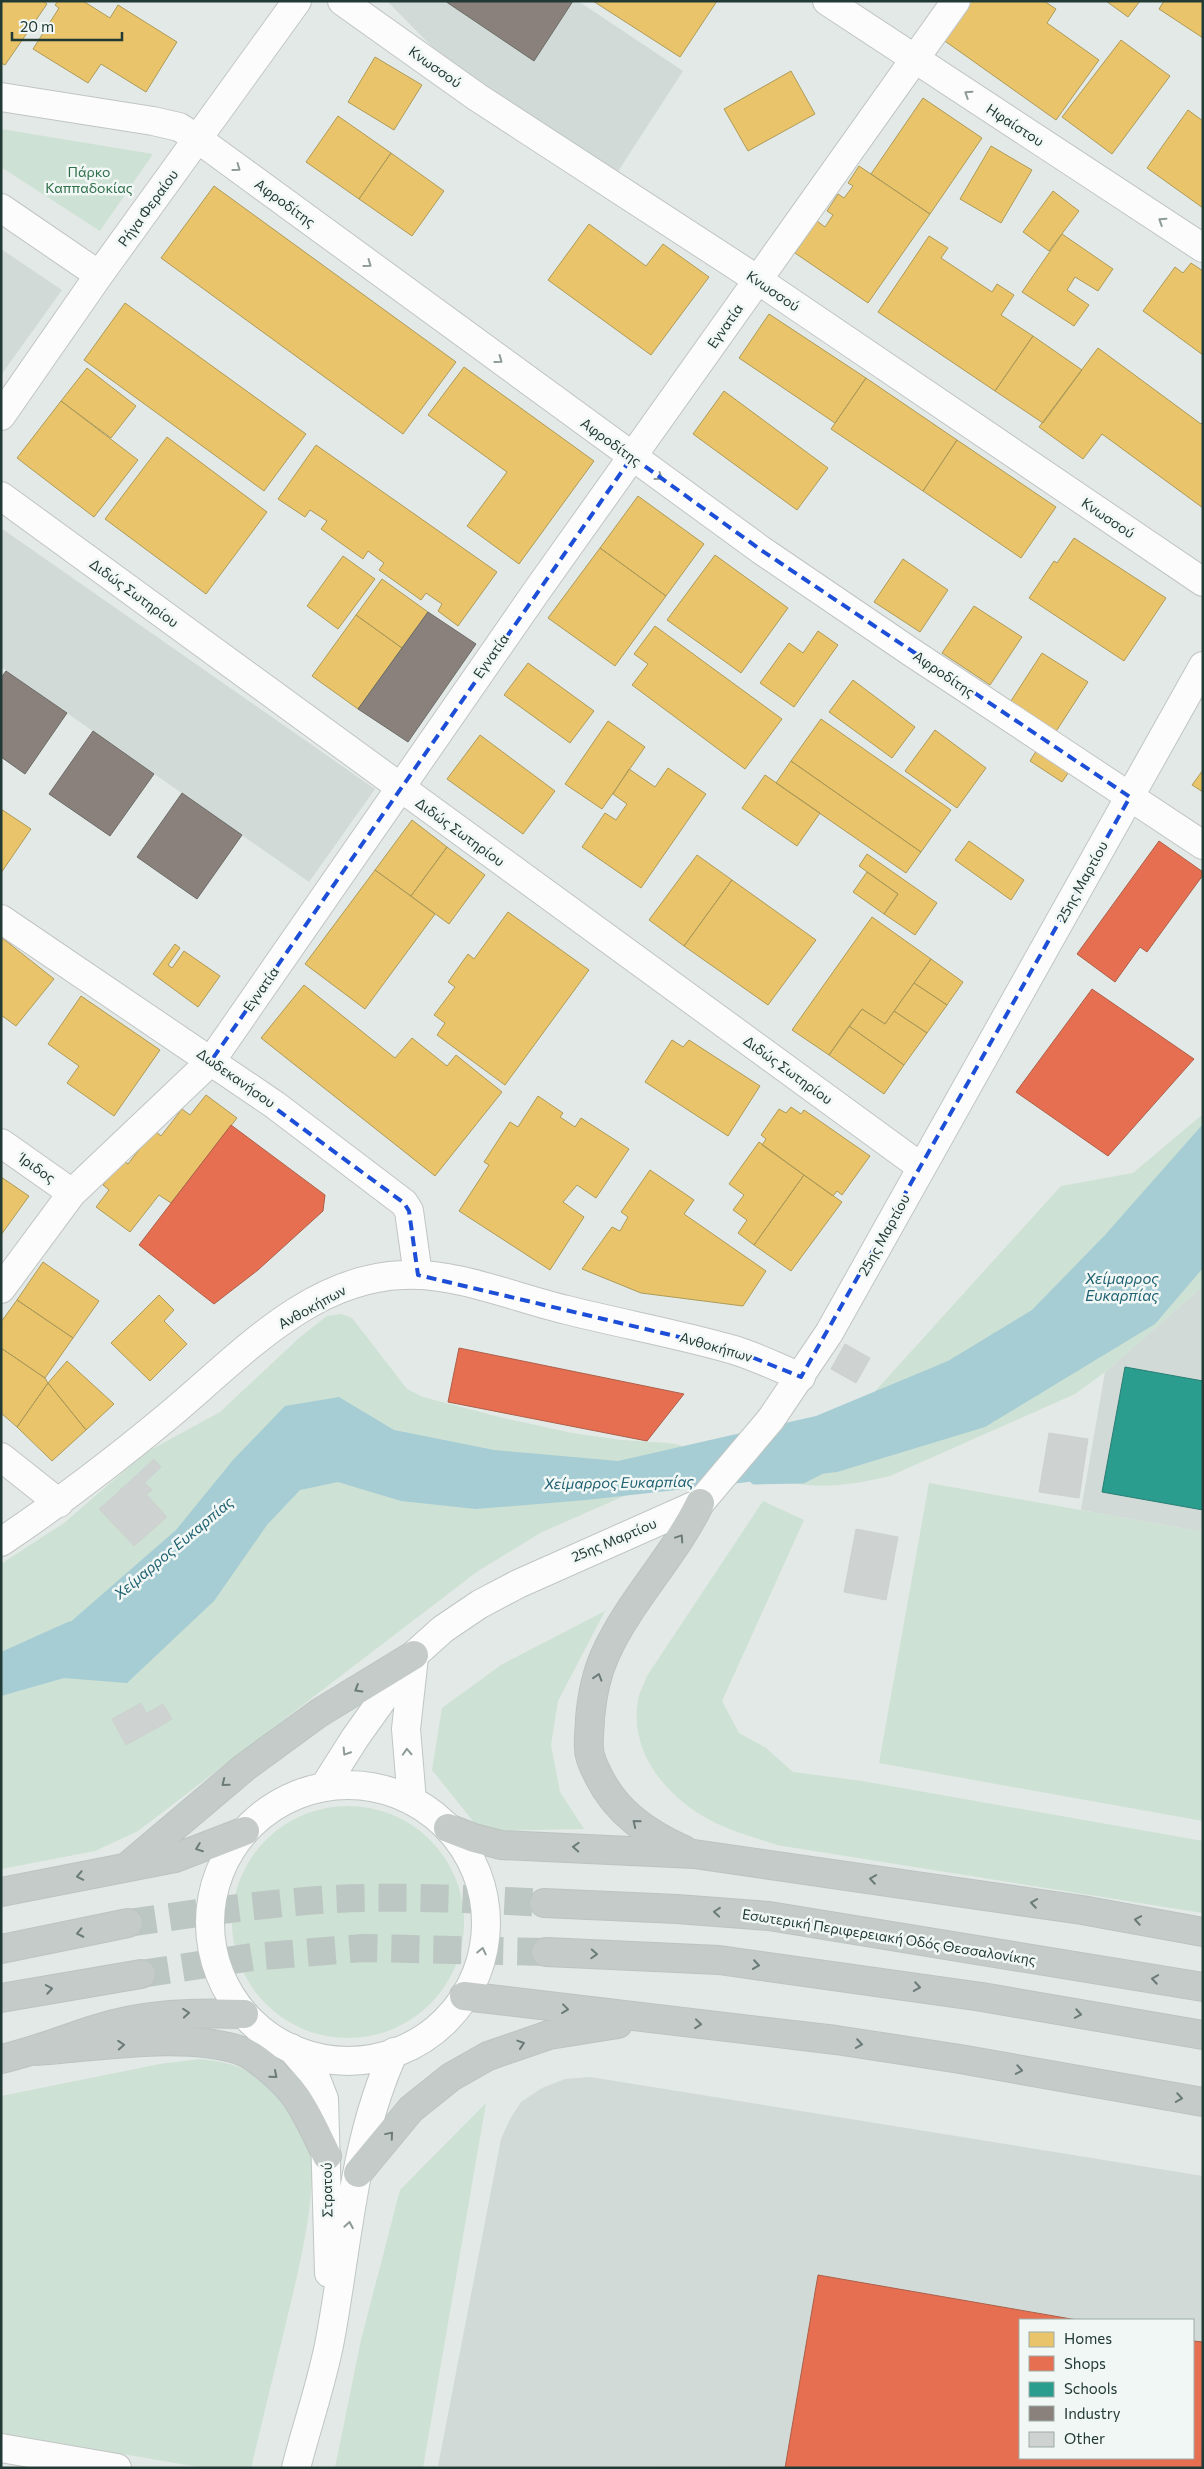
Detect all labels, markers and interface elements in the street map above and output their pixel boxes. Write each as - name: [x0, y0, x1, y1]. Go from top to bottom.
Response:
- scale bar: [12, 10, 122, 42]
- text: 20 m: [20, 17, 54, 35]
- street label: Κνωσσού: [406, 42, 465, 91]
- one-way arrow: [964, 90, 973, 100]
- street label: Ηφαίστου: [983, 100, 1047, 150]
- one-way arrow: [231, 162, 241, 171]
- park label: Πάρκο Καππαδοκίας: [45, 163, 133, 196]
- street label: Ρήγα Φεραίου: [114, 166, 181, 250]
- street label: Αφροδίτης: [252, 175, 319, 230]
- one-way arrow: [1158, 218, 1168, 227]
- one-way arrow: [362, 258, 372, 267]
- street label: Κνωσσού: [744, 267, 803, 315]
- street label: Εγνατία: [703, 300, 746, 351]
- one-way arrow: [493, 354, 503, 363]
- street label: Αφροδίτης: [578, 414, 645, 469]
- one-way arrow: [653, 471, 663, 480]
- street label: Κνωσσού: [1079, 494, 1138, 542]
- street label: Διδώς Σωτηρίου: [87, 555, 182, 631]
- street label: Εγνατία: [469, 630, 512, 681]
- street label: Αφροδίτης: [910, 647, 978, 700]
- street label: Διδώς Σωτηρίου: [413, 794, 508, 870]
- street label: 25ης Μαρτίου: [1052, 838, 1111, 926]
- street label: Εγνατία: [239, 963, 282, 1014]
- street label: Διδώς Σωτηρίου: [741, 1032, 836, 1108]
- street label: Δωδεκανήσου: [194, 1044, 279, 1111]
- street label: Ίριδος: [14, 1148, 59, 1186]
- street label: 25ης Μαρτίου: [854, 1191, 913, 1279]
- water label: Χείμαρρος Ευκαρπίας: [1084, 1269, 1159, 1304]
- street label: Ανθοκήπων: [275, 1281, 349, 1332]
- street label: Ανθοκήπων: [678, 1328, 754, 1365]
- water label: Χείμαρρος Ευκαρπίας: [543, 1472, 695, 1492]
- water label: Χείμαρρος Ευκαρπίας: [109, 1492, 237, 1603]
- street label: 25ης Μαρτίου: [569, 1514, 659, 1565]
- one-way arrow: [674, 1534, 683, 1544]
- one-way arrow: [592, 1674, 602, 1682]
- one-way arrow: [354, 1683, 363, 1693]
- one-way arrow: [342, 1747, 352, 1756]
- one-way arrow: [401, 1748, 412, 1756]
- one-way arrow: [222, 1778, 231, 1786]
- one-way arrow: [633, 1819, 642, 1828]
- one-way arrow: [571, 1842, 579, 1853]
- one-way arrow: [196, 1843, 204, 1853]
- one-way arrow: [75, 1870, 84, 1881]
- one-way arrow: [869, 1874, 877, 1884]
- one-way arrow: [1029, 1898, 1037, 1909]
- street label: Εσωτερική Περιφερειακή Οδός Θεσσαλονίκης: [741, 1905, 1037, 1968]
- one-way arrow: [713, 1907, 721, 1918]
- one-way arrow: [1133, 1915, 1142, 1925]
- one-way arrow: [76, 1927, 84, 1938]
- one-way arrow: [476, 1947, 487, 1955]
- one-way arrow: [590, 1949, 598, 1960]
- one-way arrow: [753, 1959, 761, 1970]
- one-way arrow: [1150, 1974, 1158, 1985]
- one-way arrow: [913, 1982, 922, 1992]
- one-way arrow: [45, 1984, 54, 1994]
- one-way arrow: [561, 2003, 569, 2014]
- one-way arrow: [182, 2008, 190, 2019]
- one-way arrow: [1073, 2008, 1082, 2018]
- one-way arrow: [694, 2018, 702, 2029]
- one-way arrow: [855, 2038, 863, 2049]
- one-way arrow: [117, 2040, 125, 2051]
- one-way arrow: [516, 2040, 524, 2050]
- one-way arrow: [1015, 2064, 1024, 2074]
- one-way arrow: [269, 2070, 278, 2079]
- one-way arrow: [1175, 2093, 1184, 2103]
- one-way arrow: [384, 2132, 392, 2141]
- street label: Στρατού: [318, 2162, 335, 2218]
- one-way arrow: [344, 2221, 354, 2230]
- legend: [1019, 2319, 1194, 2459]
- text: Homes: [1064, 2329, 1112, 2347]
- text: Shops: [1064, 2354, 1106, 2372]
- text: Schools: [1064, 2379, 1118, 2397]
- text: Industry: [1064, 2404, 1121, 2422]
- text: Other: [1064, 2429, 1105, 2447]

